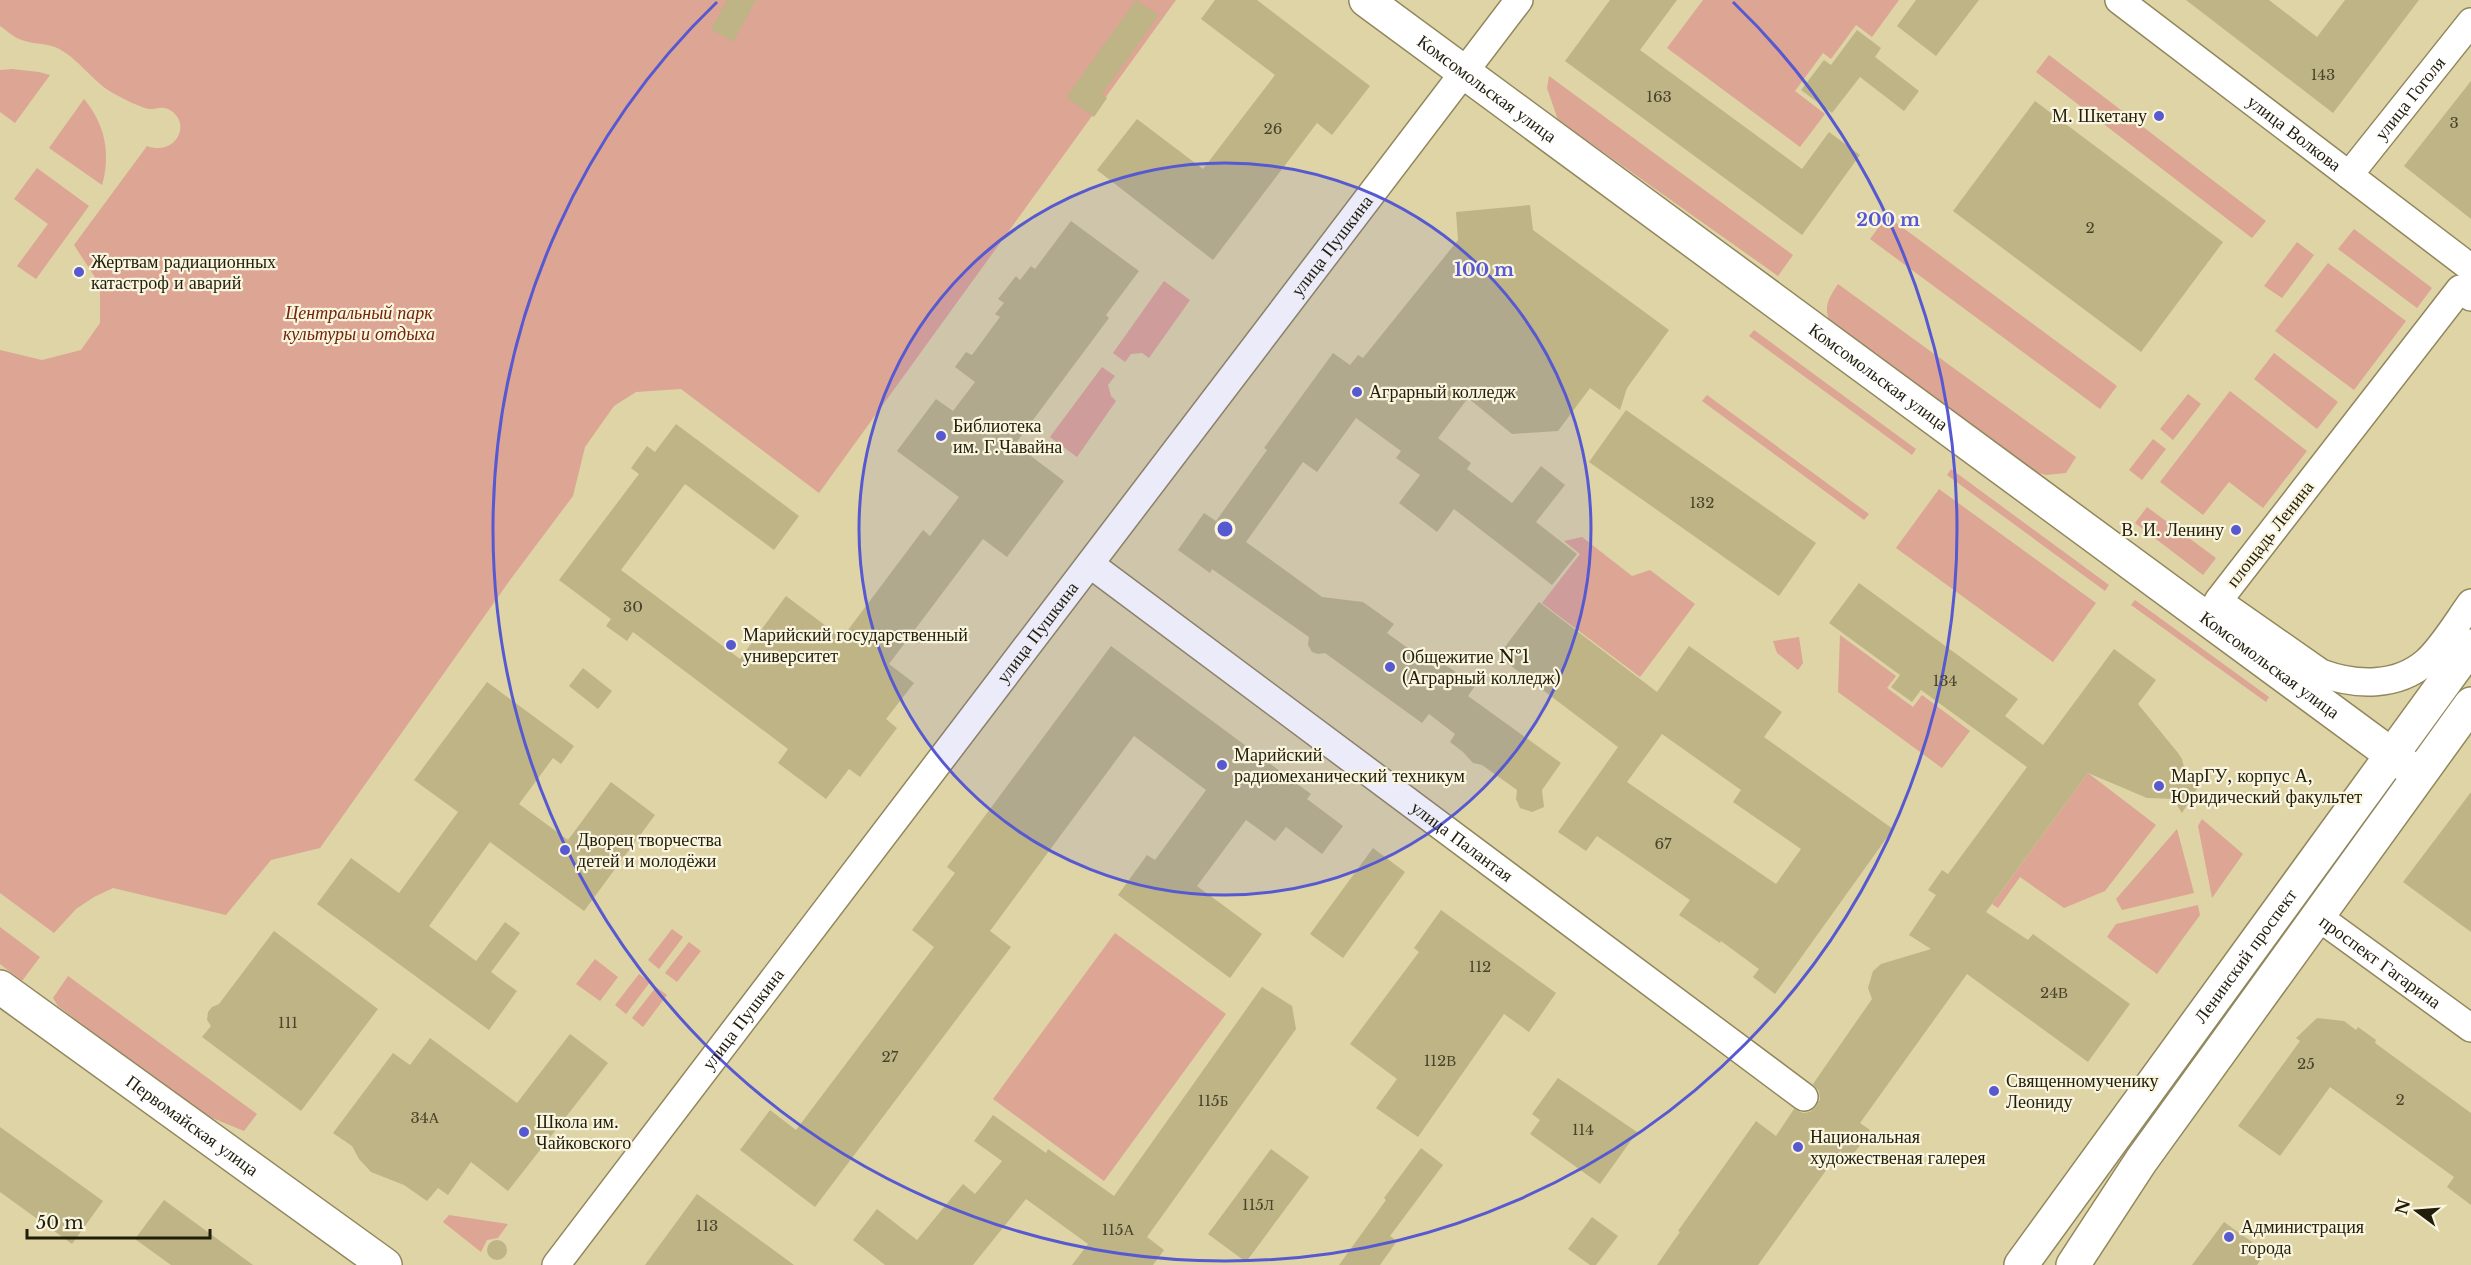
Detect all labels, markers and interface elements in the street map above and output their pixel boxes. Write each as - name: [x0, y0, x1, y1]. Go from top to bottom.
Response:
- street label: Комсомольская улица: [1413, 30, 1561, 147]
- street label: улица Гоголя: [2370, 52, 2450, 145]
- house number: 143: [2311, 65, 2335, 84]
- house number: 163: [1646, 87, 1672, 106]
- street label: улица Волкова: [2243, 90, 2345, 176]
- place label: М. Шкетану: [2052, 105, 2147, 127]
- marker: М. Шкетану: [2152, 109, 2166, 123]
- house number: 3: [2449, 113, 2459, 132]
- house number: 26: [1264, 119, 1282, 138]
- street label: улица Пушкина: [1286, 191, 1377, 301]
- text: 200 m: [1856, 209, 1920, 231]
- house number: 2: [2085, 218, 2095, 237]
- place label: Жертвам радиационных катастроф и аварий: [91, 251, 276, 294]
- text: 100 m: [1454, 259, 1514, 281]
- marker: Жертвам радиационных катастроф и аварий: [72, 265, 86, 279]
- park label: Центральный парк культуры и отдыха: [283, 302, 435, 345]
- street label: Комсомольская улица: [1804, 318, 1952, 436]
- place label: Аграрный колледж: [1369, 381, 1516, 403]
- marker: Аграрный колледж: [1350, 385, 1364, 399]
- place label: Библиотека им. Г.Чавайна: [953, 415, 1062, 458]
- marker: Библиотека им. Г.Чавайна: [934, 429, 948, 443]
- street label: площадь Ленина: [2222, 476, 2318, 592]
- house number: 132: [1689, 493, 1715, 512]
- centre of rings: [1215, 519, 1235, 539]
- place label: В. И. Ленину: [2121, 519, 2224, 541]
- marker: В. И. Ленину: [2229, 523, 2243, 537]
- street label: улица Пушкина: [992, 577, 1083, 687]
- house number: 30: [623, 597, 643, 616]
- street label: Комсомольская улица: [2196, 607, 2344, 724]
- place label: Марийский государственный университет: [743, 624, 968, 667]
- marker: Марийский государственный университет: [724, 638, 738, 652]
- place label: Общежитие №1 (Аграрный колледж): [1402, 646, 1561, 689]
- marker: Общежитие №1 (Аграрный колледж): [1383, 660, 1397, 674]
- house number: 134: [1933, 671, 1957, 690]
- place label: Марийский радиомеханический техникум: [1234, 744, 1465, 787]
- marker: Марийский радиомеханический техникум: [1215, 758, 1229, 772]
- place label: МарГУ, корпус А, Юридический факультет: [2171, 765, 2362, 808]
- marker: МарГУ, корпус А, Юридический факультет: [2152, 779, 2166, 793]
- street label: улица Палантая: [1406, 796, 1517, 887]
- place label: Дворец творчества детей и молодёжи: [577, 829, 722, 872]
- house number: 67: [1654, 834, 1672, 853]
- marker: Дворец творчества детей и молодёжи: [558, 843, 572, 857]
- street label: Ленинский проспект: [2190, 885, 2302, 1027]
- street label: проспект Гагарина: [2315, 910, 2445, 1013]
- house number: 112: [1469, 957, 1491, 976]
- street label: улица Пушкина: [698, 964, 789, 1074]
- house number: 24В: [2040, 983, 2068, 1002]
- house number: 111: [278, 1013, 298, 1032]
- house number: 27: [882, 1047, 899, 1066]
- house number: 112В: [1424, 1051, 1456, 1070]
- house number: 25: [2297, 1054, 2315, 1073]
- street label: Первомайская улица: [121, 1070, 263, 1181]
- place label: Священномученику Леониду: [2006, 1070, 2159, 1113]
- marker: Священномученику Леониду: [1987, 1084, 2001, 1098]
- house number: 2: [2395, 1090, 2405, 1109]
- house number: 115Б: [1198, 1091, 1228, 1110]
- house number: 34А: [411, 1108, 440, 1127]
- place label: Школа им. Чайковского: [536, 1111, 631, 1154]
- house number: 114: [1572, 1120, 1594, 1139]
- marker: Школа им. Чайковского: [517, 1125, 531, 1139]
- place label: Национальная художественая галерея: [1810, 1126, 1986, 1169]
- marker: Национальная художественая галерея: [1791, 1140, 1805, 1154]
- north arrow: [2387, 1181, 2447, 1241]
- house number: 115Л: [1242, 1195, 1274, 1214]
- text: N: [2391, 1197, 2414, 1217]
- scale bar: [27, 1202, 210, 1240]
- text: 50 m: [36, 1212, 84, 1234]
- house number: 113: [696, 1216, 718, 1235]
- place label: Администрация города: [2241, 1216, 2364, 1259]
- house number: 115А: [1102, 1220, 1135, 1239]
- marker: Администрация города: [2222, 1230, 2236, 1244]

